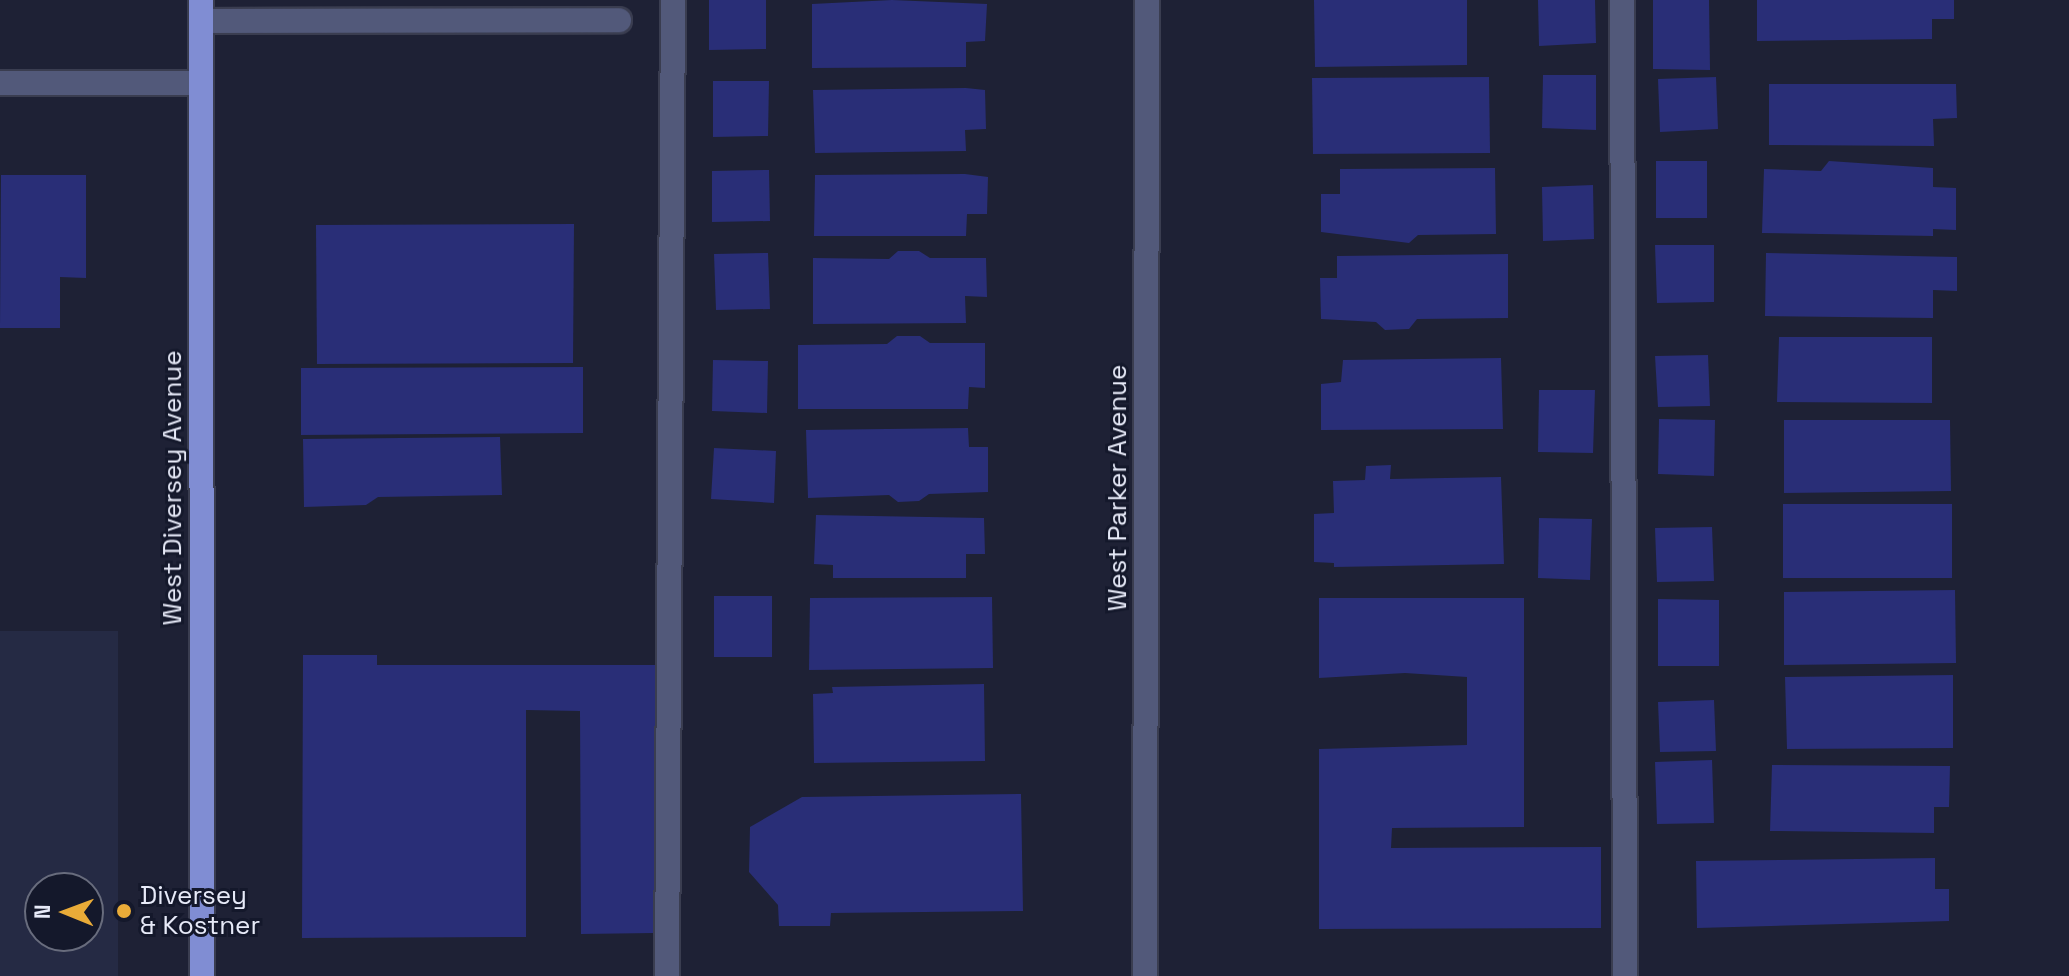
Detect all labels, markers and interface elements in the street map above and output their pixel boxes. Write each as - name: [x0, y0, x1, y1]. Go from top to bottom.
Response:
- street label: West Diversey Avenue: [157, 350, 189, 626]
- street label: West Parker Avenue: [1102, 365, 1134, 611]
- north arrow: [24, 872, 104, 952]
- place label: Diversey & Kostner: [140, 880, 260, 942]
- marker: Diversey & Kostner: [115, 902, 133, 920]
- text: N: [28, 904, 56, 919]

